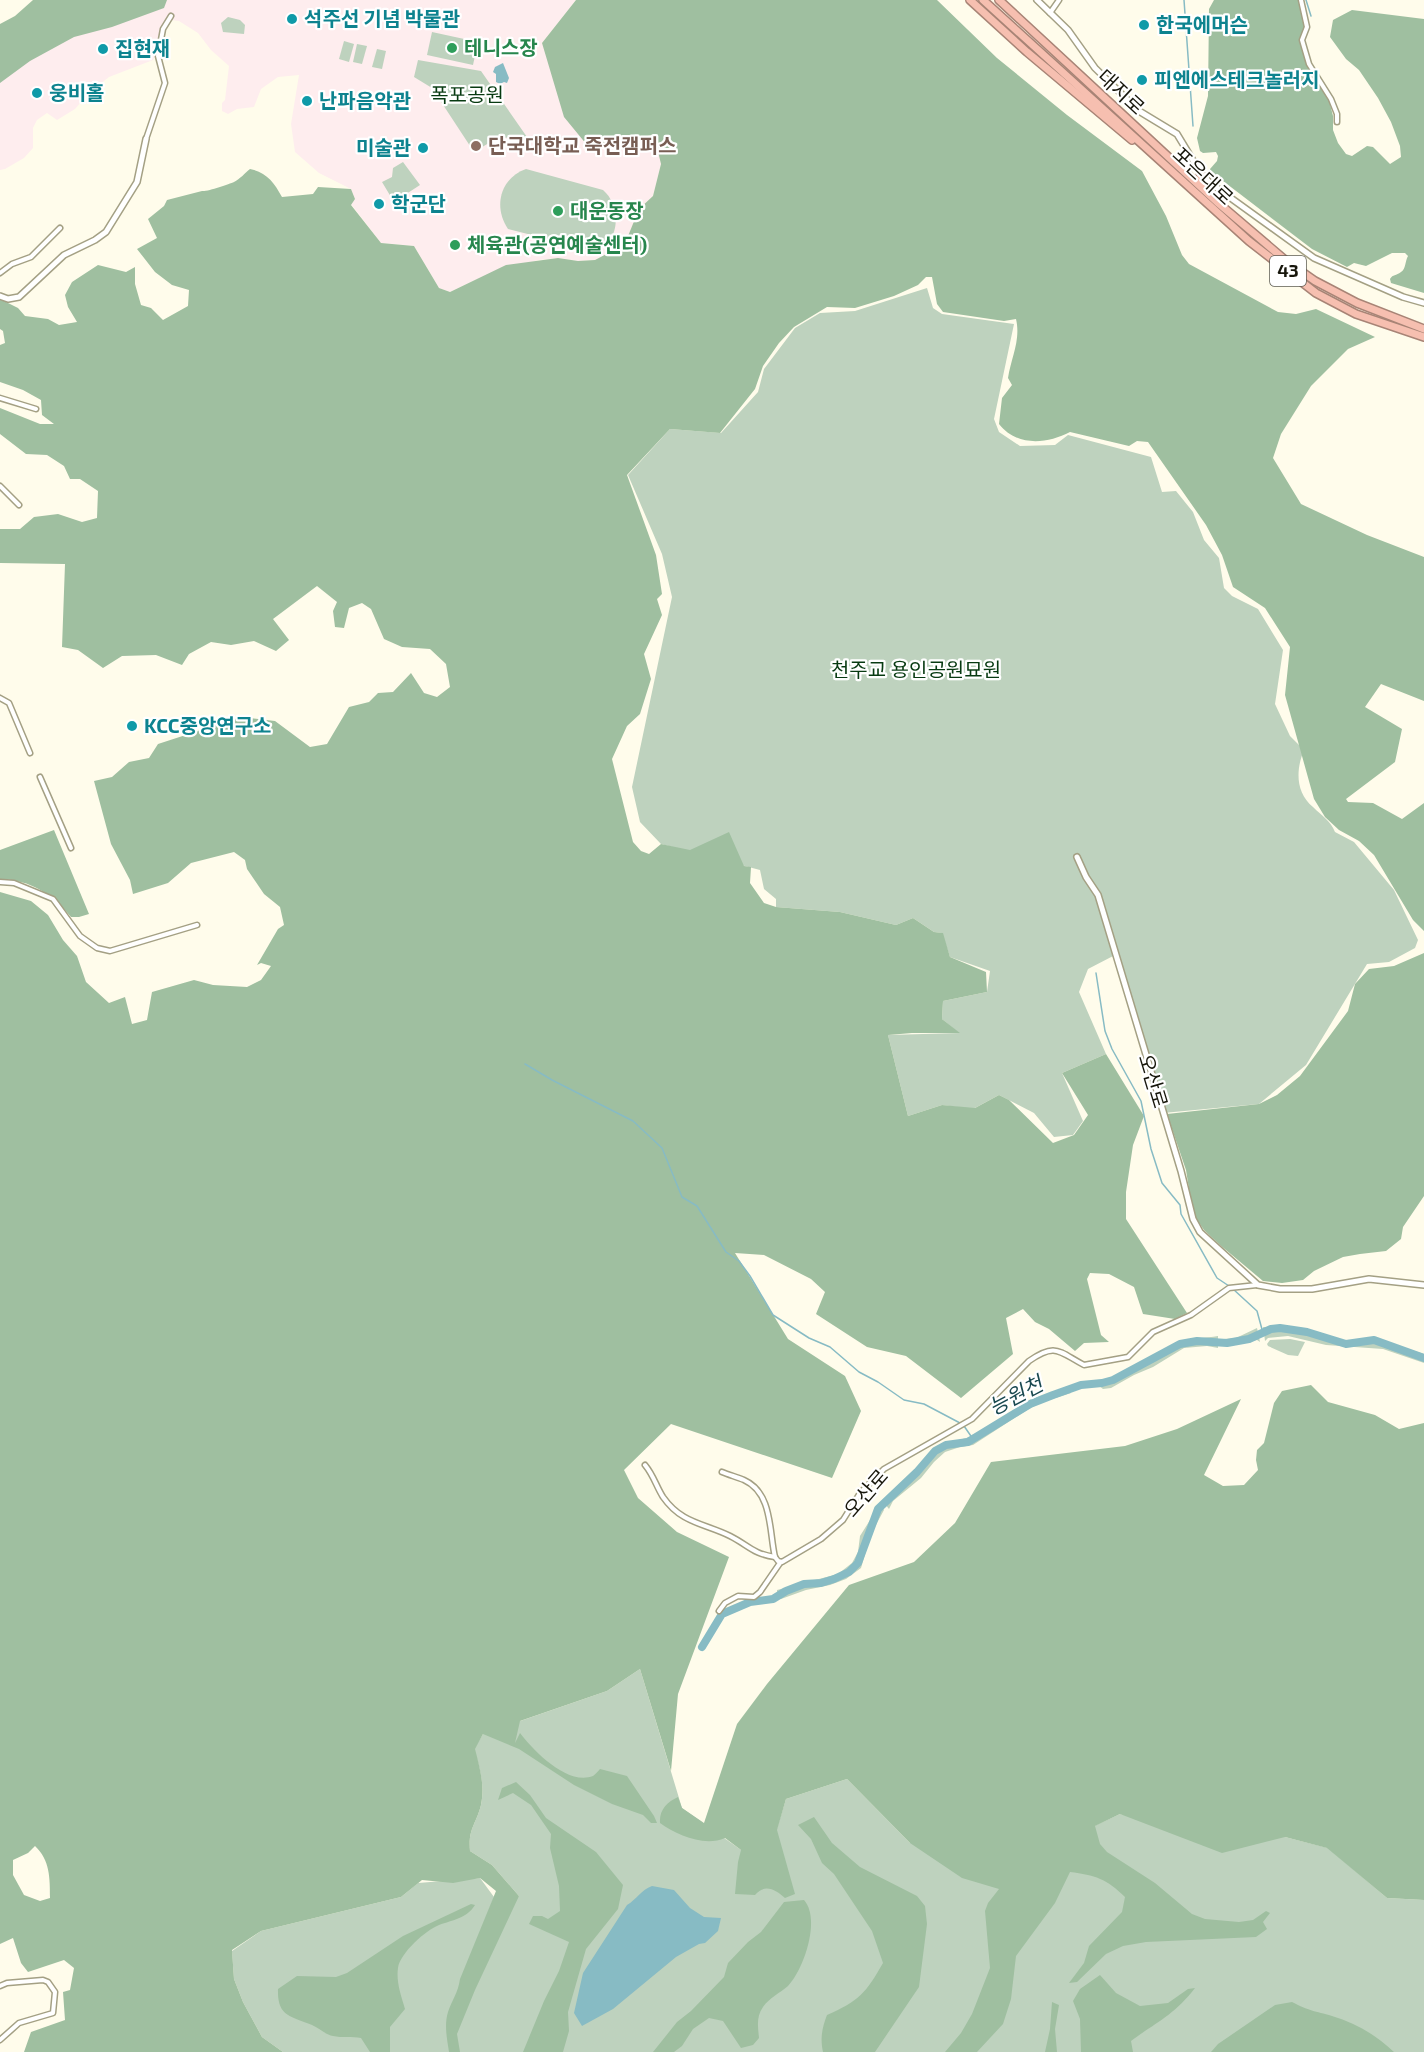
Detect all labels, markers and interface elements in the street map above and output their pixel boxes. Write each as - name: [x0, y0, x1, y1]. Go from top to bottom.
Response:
- place label: 석주선 기념 박물관: [304, 6, 460, 30]
- marker: 석주선 기념 박물관: [285, 12, 299, 26]
- place label: 한국에머슨: [1156, 12, 1248, 36]
- marker: 한국에머슨: [1137, 18, 1151, 32]
- place label: 테니스장: [464, 35, 538, 59]
- place label: 집현재: [115, 36, 170, 60]
- marker: 테니스장: [445, 41, 459, 55]
- marker: 집현재: [96, 42, 110, 56]
- street label: 대지로: [1093, 64, 1150, 119]
- place label: 피엔에스테크놀러지: [1154, 67, 1320, 91]
- marker: 피엔에스테크놀러지: [1135, 73, 1149, 87]
- place label: 웅비홀: [49, 80, 104, 104]
- park label: 폭포공원: [430, 82, 504, 106]
- marker: 웅비홀: [30, 86, 44, 100]
- place label: 난파음악관: [319, 88, 412, 112]
- marker: 난파음악관: [300, 94, 314, 108]
- place label: 단국대학교 죽전캠퍼스: [488, 133, 676, 157]
- place label: 미술관: [356, 135, 412, 159]
- marker: 단국대학교 죽전캠퍼스: [469, 139, 483, 153]
- marker: 미술관: [416, 141, 430, 155]
- street label: 포은대로: [1169, 141, 1239, 209]
- place label: 학군단: [391, 191, 446, 215]
- marker: 학군단: [372, 197, 386, 211]
- place label: 대운동장: [570, 198, 644, 222]
- marker: 대운동장: [551, 204, 565, 218]
- place label: 체육관(공연예술센터): [467, 232, 647, 256]
- marker: 체육관(공연예술센터): [448, 238, 462, 252]
- road number: 43: [1270, 256, 1306, 286]
- park label: 천주교 용인공원묘원: [831, 657, 1001, 681]
- place label: KCC중앙연구소: [144, 713, 272, 737]
- marker: KCC중앙연구소: [125, 719, 139, 733]
- street label: 오산로: [1134, 1051, 1174, 1111]
- water label: 능원천: [984, 1369, 1049, 1419]
- street label: 오산로: [838, 1464, 892, 1521]

